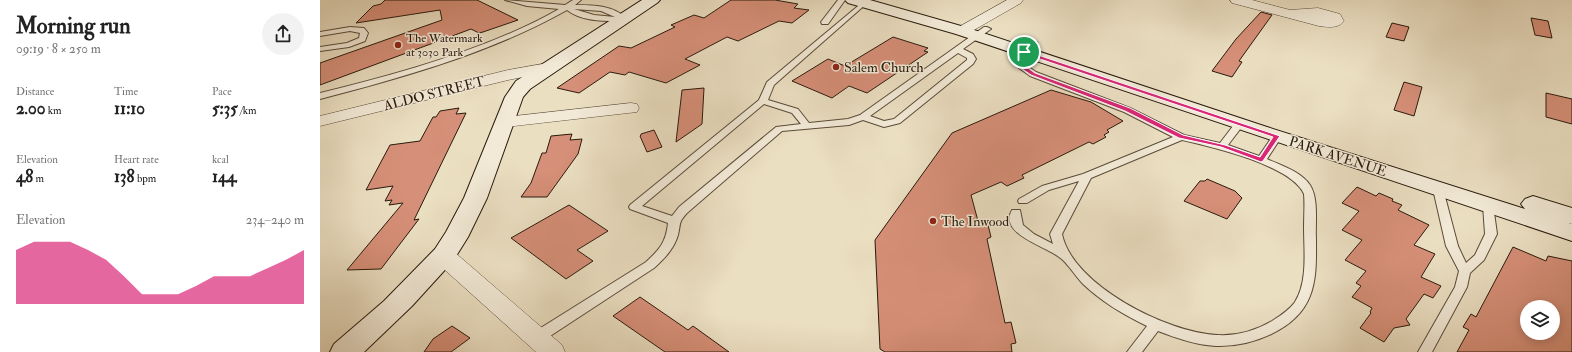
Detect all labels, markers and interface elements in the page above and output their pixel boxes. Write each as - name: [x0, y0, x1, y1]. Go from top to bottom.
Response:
- text: Morning run: [16, 12, 131, 40]
- button: share: [262, 13, 304, 55]
- place label: The Watermark at 3030 Park: [406, 31, 483, 60]
- pin: [1007, 35, 1041, 69]
- marker: The Watermark at 3030 Park: [393, 40, 403, 50]
- text: 09:19 · 8 × 250 m: [16, 41, 101, 57]
- icon: arrive: [1013, 41, 1035, 63]
- place label: Salem Church: [844, 59, 924, 76]
- marker: Salem Church: [831, 62, 841, 72]
- street label: ALDO STREET: [381, 73, 487, 115]
- text: Distance: [16, 85, 54, 98]
- text: Time: [114, 85, 138, 98]
- text: Pace: [212, 85, 232, 98]
- text: 2.00: [16, 98, 45, 119]
- text: 11:10: [114, 98, 145, 119]
- text: 5:35: [212, 98, 238, 119]
- text: km: [45, 104, 61, 117]
- text: /km: [238, 104, 257, 117]
- street label: PARK AVENUE: [1287, 133, 1389, 180]
- text: Elevation: [16, 153, 58, 166]
- text: Heart rate: [114, 153, 159, 166]
- text: kcal: [212, 153, 229, 166]
- text: 48: [16, 166, 33, 187]
- text: 138: [114, 166, 135, 187]
- text: 144: [212, 166, 236, 187]
- text: m: [33, 172, 44, 185]
- text: bpm: [135, 172, 156, 185]
- text: Elevation: [16, 212, 66, 228]
- text: 234–240 m: [246, 212, 304, 228]
- place label: The Inwood: [941, 213, 1009, 230]
- marker: The Inwood: [928, 216, 938, 226]
- map controls: [1520, 300, 1560, 340]
- button: layers: [1520, 300, 1560, 340]

